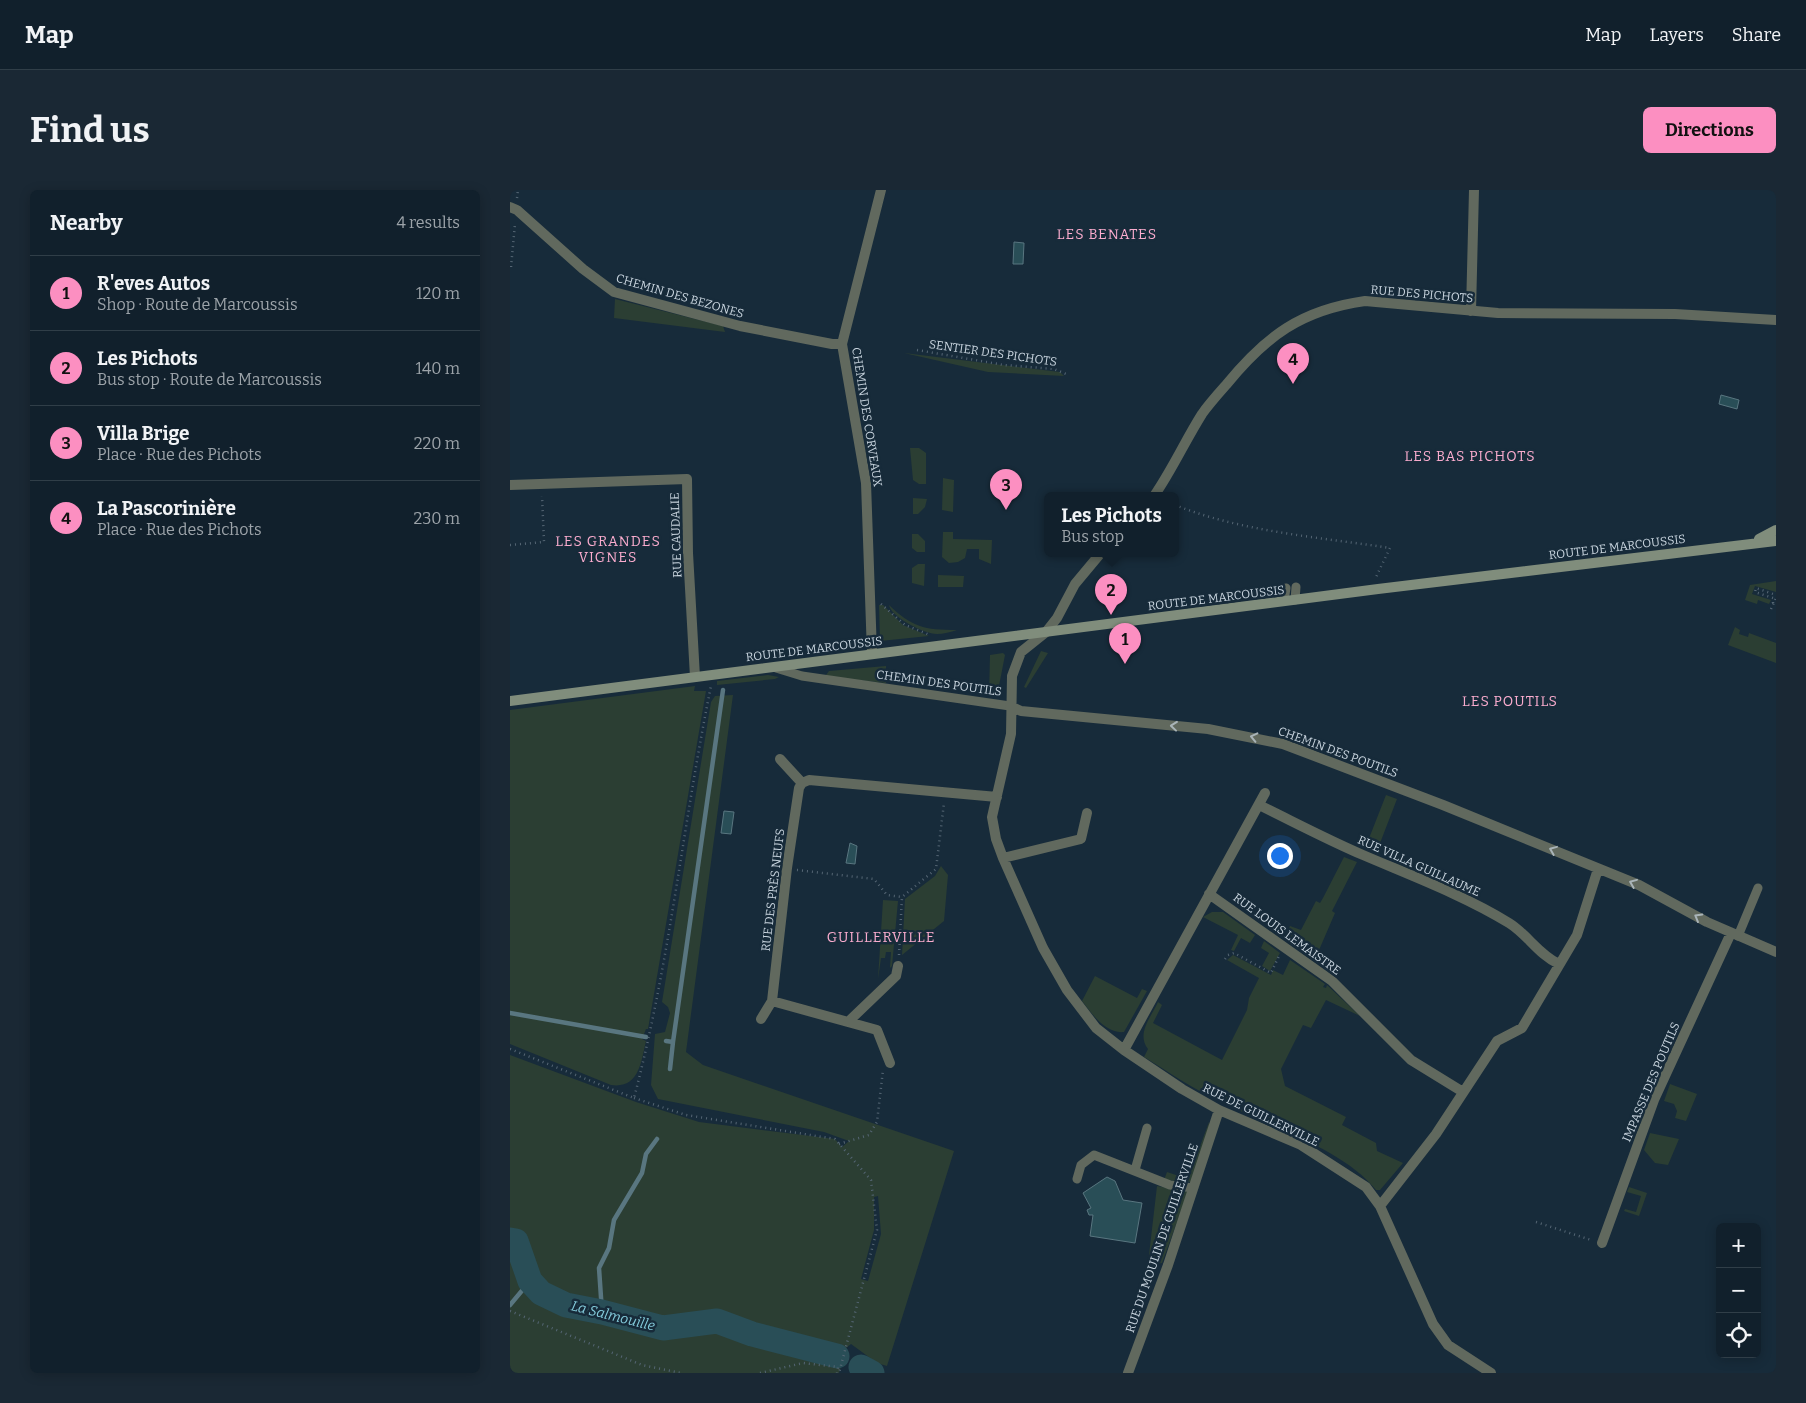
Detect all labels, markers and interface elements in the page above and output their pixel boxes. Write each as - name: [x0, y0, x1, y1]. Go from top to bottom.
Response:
- text: Map: [25, 21, 74, 49]
- text: Map: [1585, 24, 1621, 46]
- text: Layers: [1649, 24, 1704, 46]
- text: Share: [1732, 24, 1781, 46]
- button: Directions: [1643, 107, 1776, 153]
- text: Find us: [30, 109, 150, 151]
- text: Nearby: [50, 210, 123, 236]
- text: 4 results: [397, 213, 460, 232]
- district label: LES BENATES: [1057, 226, 1157, 243]
- street label: CHEMIN DES BEZONES: [614, 271, 746, 321]
- text: R'eves Autos: [97, 272, 210, 295]
- street label: RUE DES PICHOTS: [1370, 283, 1474, 305]
- text: 1: [63, 284, 69, 303]
- text: 120 m: [416, 284, 460, 303]
- text: Shop · Route de Marcoussis: [97, 295, 298, 314]
- street label: SENTIER DES PICHOTS: [928, 337, 1058, 369]
- pin: 4: [1277, 343, 1309, 384]
- street label: CHEMIN DES CORVEAUX: [849, 346, 885, 488]
- text: Les Pichots: [97, 347, 198, 370]
- text: 2: [61, 359, 71, 378]
- text: 140 m: [415, 359, 460, 378]
- text: Bus stop · Route de Marcoussis: [97, 370, 322, 389]
- text: Villa Brige: [97, 422, 189, 445]
- text: 3: [61, 434, 71, 453]
- text: 220 m: [414, 434, 460, 453]
- text: Place · Rue des Pichots: [97, 445, 262, 464]
- district label: LES BAS PICHOTS: [1404, 448, 1536, 465]
- pin: 3: [990, 469, 1022, 510]
- street label: RUE CAUDALIE: [668, 492, 684, 578]
- popup: [1044, 492, 1179, 557]
- text: La Pascorinière: [97, 497, 236, 520]
- text: Les Pichots: [1061, 504, 1162, 527]
- text: 4: [61, 509, 71, 528]
- text: 230 m: [413, 509, 460, 528]
- text: Place · Rue des Pichots: [97, 520, 262, 539]
- text: Bus stop: [1061, 527, 1124, 546]
- street label: ROUTE DE MARCOUSSIS: [1548, 532, 1686, 562]
- district label: LES GRANDES VIGNES: [555, 533, 661, 566]
- pin: 2: [1095, 574, 1127, 615]
- street label: ROUTE DE MARCOUSSIS: [1147, 583, 1285, 613]
- pin: 1: [1109, 623, 1141, 664]
- street label: ROUTE DE MARCOUSSIS: [745, 634, 883, 664]
- street label: CHEMIN DES POUTILS: [875, 667, 1003, 699]
- district label: LES POUTILS: [1462, 693, 1558, 710]
- one-way arrow: [1170, 721, 1178, 732]
- street label: CHEMIN DES POUTILS: [1276, 724, 1400, 780]
- one-way arrow: [1250, 732, 1259, 743]
- street label: RUE DES PRÈS NEUFS: [758, 828, 787, 952]
- street label: RUE VILLA GUILLAUME: [1356, 833, 1482, 899]
- your location: [1267, 843, 1293, 869]
- one-way arrow: [1549, 846, 1558, 857]
- one-way arrow: [1629, 878, 1638, 889]
- street label: RUE LOUIS LEMAISTRE: [1230, 890, 1344, 978]
- one-way arrow: [1695, 913, 1704, 923]
- district label: GUILLERVILLE: [827, 929, 935, 946]
- street label: IMPASSE DES POUTILS: [1619, 1020, 1683, 1144]
- street label: RUE DE GUILLERVILLE: [1200, 1081, 1322, 1149]
- street label: RUE DU MOULIN DE GUILLERVILLE: [1123, 1142, 1201, 1334]
- map controls: [1716, 1223, 1761, 1358]
- button: +: [1716, 1223, 1761, 1268]
- button: −: [1716, 1268, 1761, 1313]
- water label: La Salmouille: [569, 1297, 657, 1335]
- button: locate: [1716, 1313, 1761, 1358]

